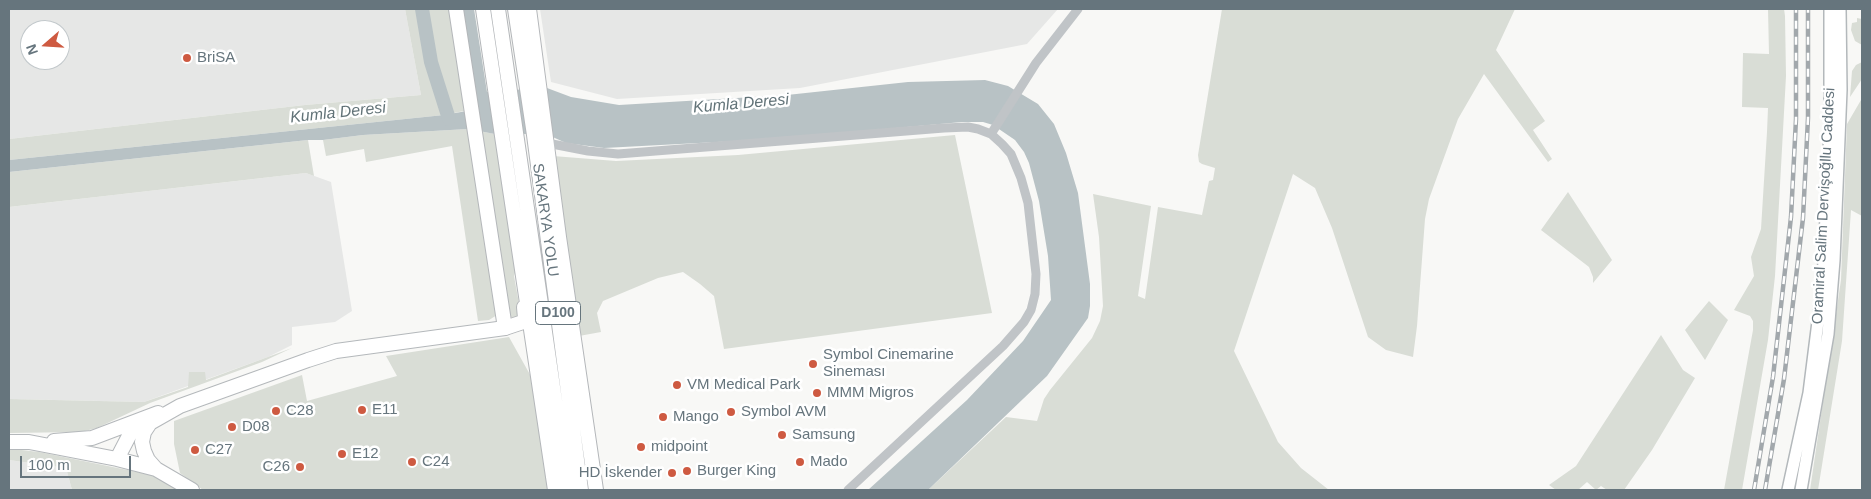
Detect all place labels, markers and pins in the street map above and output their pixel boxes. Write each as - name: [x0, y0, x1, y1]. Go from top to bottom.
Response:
- place label: BriSA: [197, 49, 235, 67]
- marker: BriSA: [181, 52, 193, 64]
- place label: Symbol Cinemarine Sineması: [823, 346, 954, 381]
- marker: Symbol Cinemarine Sineması: [807, 358, 819, 370]
- place label: VM Medical Park: [687, 376, 800, 394]
- marker: VM Medical Park: [671, 379, 683, 391]
- place label: MMM Migros: [827, 384, 914, 402]
- marker: MMM Migros: [811, 387, 823, 399]
- place label: E11: [372, 401, 398, 419]
- place label: C28: [286, 402, 314, 420]
- place label: Symbol AVM: [741, 403, 827, 421]
- marker: E11: [356, 404, 368, 416]
- marker: C28: [270, 405, 282, 417]
- marker: Symbol AVM: [725, 406, 737, 418]
- place label: Mango: [673, 408, 719, 426]
- marker: Mango: [657, 411, 669, 423]
- place label: D08: [242, 418, 270, 436]
- marker: D08: [226, 421, 238, 433]
- place label: Samsung: [792, 426, 855, 444]
- marker: Samsung: [776, 429, 788, 441]
- place label: midpoint: [651, 438, 708, 456]
- place label: C27: [205, 441, 233, 459]
- marker: midpoint: [635, 441, 647, 453]
- marker: C27: [189, 444, 201, 456]
- place label: E12: [352, 445, 379, 463]
- marker: E12: [336, 448, 348, 460]
- place label: C24: [422, 453, 450, 471]
- place label: Mado: [810, 453, 848, 471]
- marker: C24: [406, 456, 418, 468]
- marker: Mado: [794, 456, 806, 468]
- place label: C26: [262, 458, 290, 476]
- marker: C26: [294, 461, 306, 473]
- place label: Burger King: [697, 462, 776, 480]
- place label: HD İskender: [579, 464, 662, 482]
- marker: Burger King: [681, 465, 693, 477]
- marker: HD İskender: [666, 467, 678, 479]

